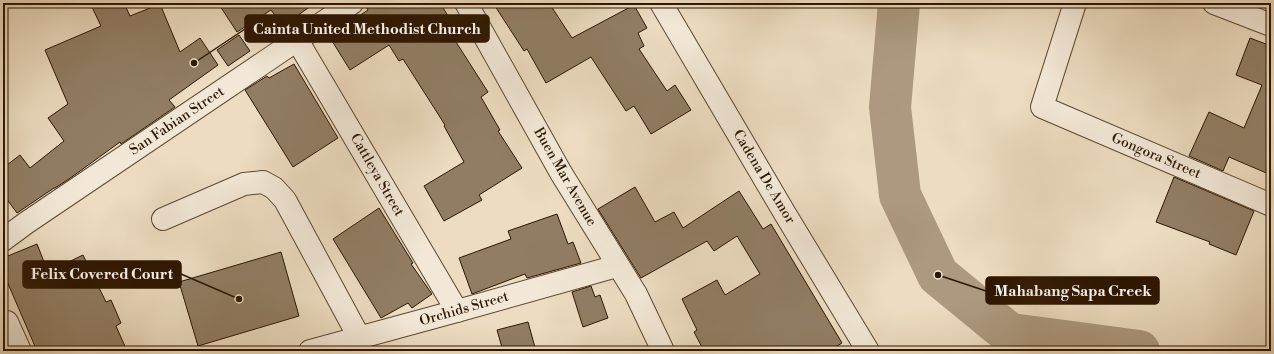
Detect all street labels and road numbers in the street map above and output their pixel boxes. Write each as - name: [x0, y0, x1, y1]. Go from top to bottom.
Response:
- street label: San Fabian Street: [126, 83, 228, 159]
- street label: Buen Mar Avenue: [529, 124, 600, 229]
- street label: Cadena De Amor: [729, 127, 799, 227]
- street label: Gongora Street: [1108, 129, 1204, 183]
- street label: Cattleya Street: [346, 130, 408, 220]
- street label: Orchids Street: [417, 288, 511, 330]

